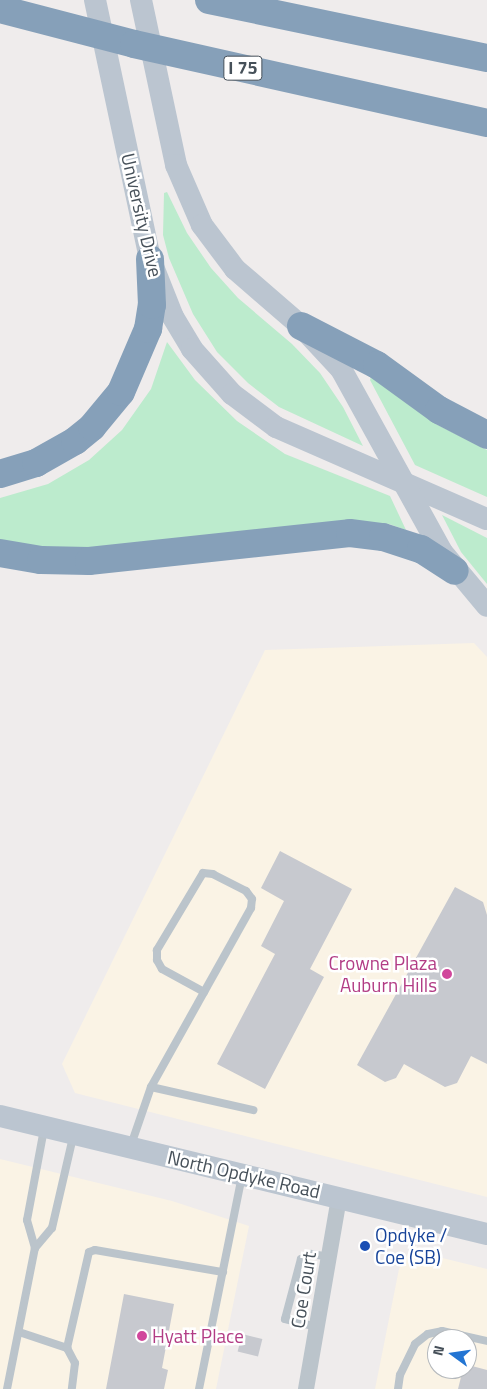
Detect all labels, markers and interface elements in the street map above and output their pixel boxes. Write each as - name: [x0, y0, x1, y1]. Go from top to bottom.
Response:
- road number: I 75: [223, 52, 263, 84]
- street label: University Drive: [117, 151, 167, 279]
- place label: Crowne Plaza Auburn Hills: [329, 952, 437, 996]
- marker: Crowne Plaza Auburn Hills: [441, 968, 453, 980]
- street label: North Opdyke Road: [165, 1145, 323, 1203]
- place label: Opdyke / Coe (SB): [375, 1224, 447, 1268]
- marker: Opdyke / Coe (SB): [359, 1240, 371, 1252]
- street label: Coe Court: [286, 1250, 320, 1330]
- place label: Hyatt Place: [152, 1325, 244, 1347]
- north arrow: [427, 1329, 477, 1379]
- marker: Hyatt Place: [136, 1330, 148, 1342]
- text: N: [427, 1343, 449, 1358]

